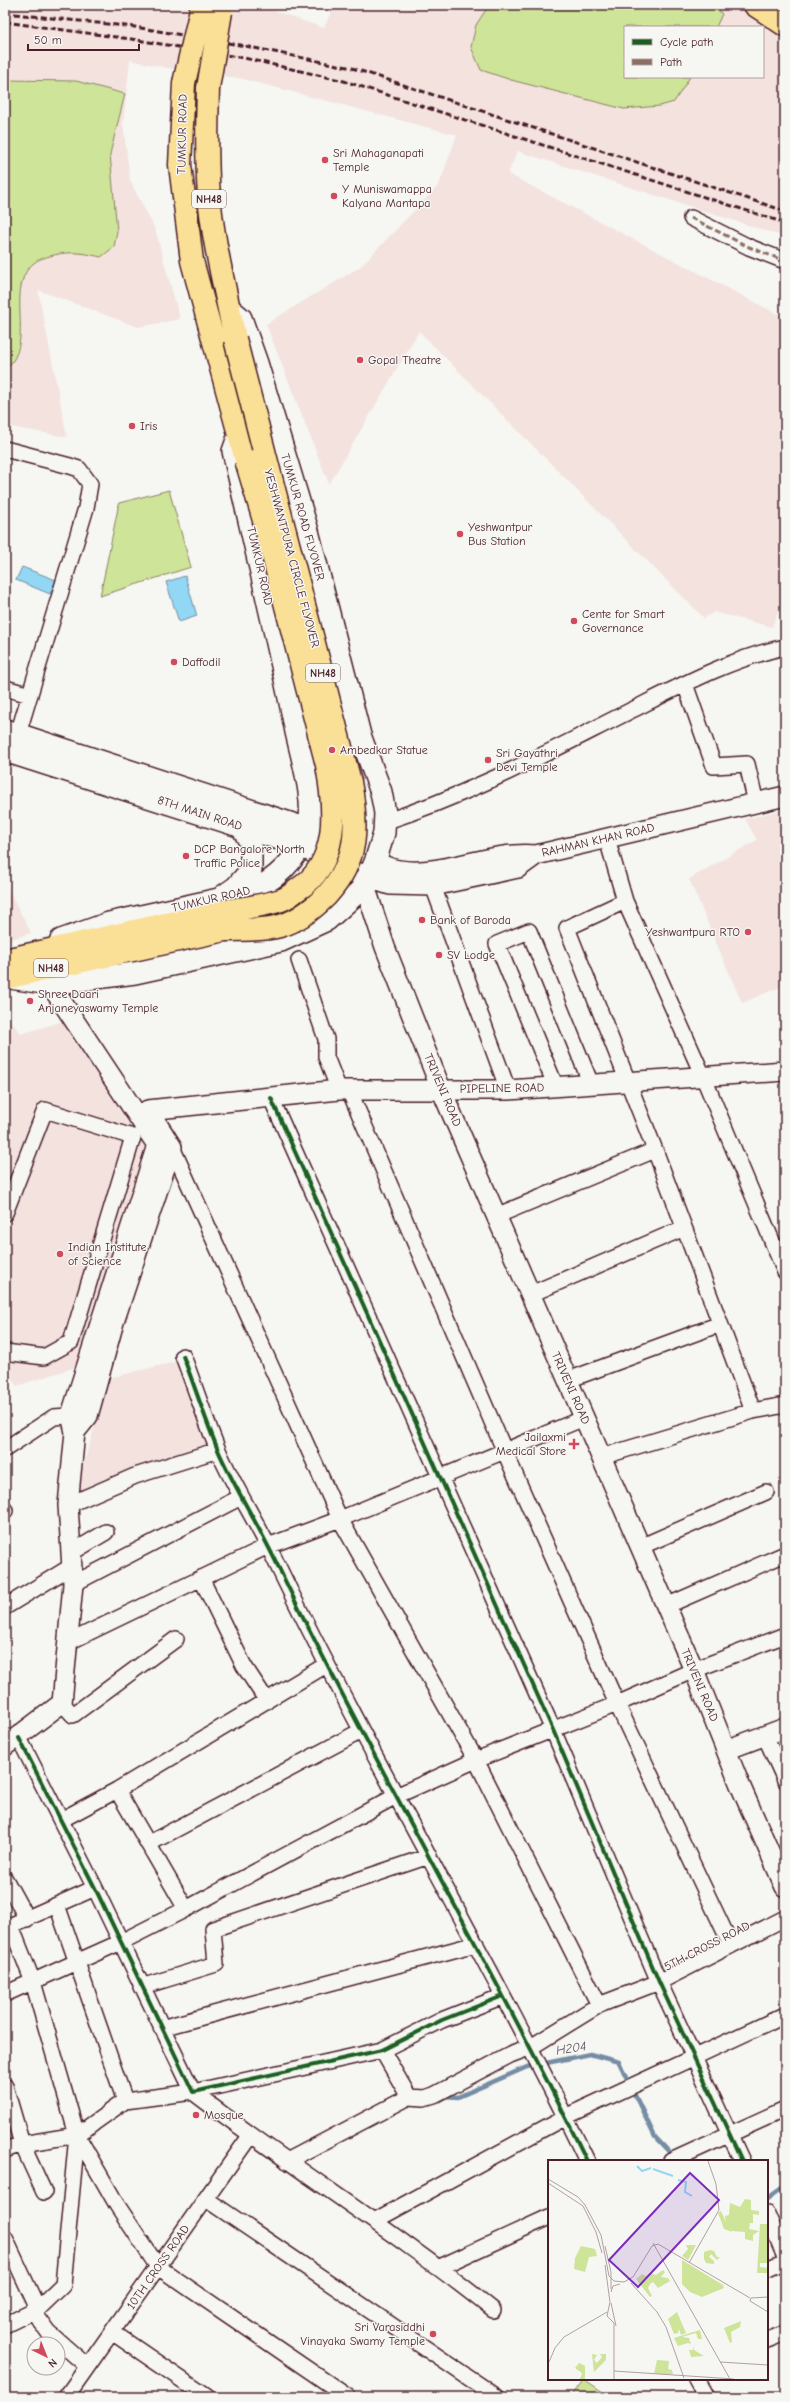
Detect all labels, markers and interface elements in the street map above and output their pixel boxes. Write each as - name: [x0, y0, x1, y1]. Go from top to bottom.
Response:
- scale bar: [28, 26, 139, 52]
- legend: [624, 26, 764, 78]
- text: 50 m: [34, 33, 62, 47]
- text: Cycle path: [660, 35, 713, 49]
- text: Path: [660, 55, 682, 69]
- street label: TUMKUR ROAD: [174, 94, 190, 174]
- place label: Sri Mahaganapati Temple: [333, 146, 424, 174]
- marker: Sri Mahaganapati Temple: [320, 155, 330, 165]
- place label: Y Muniswamappa Kalyana Mantapa: [342, 182, 432, 210]
- road number: NH48: [192, 190, 226, 208]
- marker: Y Muniswamappa Kalyana Mantapa: [329, 191, 339, 201]
- place label: Gopal Theatre: [368, 353, 441, 367]
- marker: Gopal Theatre: [355, 355, 365, 365]
- place label: Iris: [140, 419, 157, 433]
- marker: Iris: [127, 421, 137, 431]
- street label: TUMKUR ROAD FLYOVER: [278, 452, 328, 582]
- street label: YESHWANTPURA CIRCLE FLYOVER: [261, 467, 323, 649]
- place label: Yeshwantpur Bus Station: [468, 520, 533, 548]
- street label: TUMKUR ROAD: [244, 525, 276, 607]
- marker: Yeshwantpur Bus Station: [455, 529, 465, 539]
- place label: Cente for Smart Governance: [582, 607, 665, 635]
- marker: Cente for Smart Governance: [569, 616, 579, 626]
- place label: Daffodil: [182, 655, 220, 669]
- marker: Daffodil: [169, 657, 179, 667]
- road number: NH48: [306, 664, 340, 682]
- place label: Ambedkar Statue: [340, 743, 428, 757]
- marker: Ambedkar Statue: [327, 745, 337, 755]
- place label: Sri Gayathri Devi Temple: [496, 746, 558, 774]
- marker: Sri Gayathri Devi Temple: [483, 755, 493, 765]
- street label: 8TH MAIN ROAD: [156, 793, 244, 833]
- street label: RAHMAN KHAN ROAD: [540, 820, 656, 860]
- place label: DCP Bangalore North Traffic Police: [194, 842, 305, 870]
- marker: DCP Bangalore North Traffic Police: [181, 851, 191, 861]
- street label: TUMKUR ROAD: [170, 883, 252, 915]
- place label: Bank of Baroda: [430, 913, 511, 927]
- marker: Bank of Baroda: [417, 915, 427, 925]
- place label: Yeshwantpura RTO: [645, 925, 740, 939]
- marker: Yeshwantpura RTO: [743, 927, 753, 937]
- place label: SV Lodge: [447, 948, 495, 962]
- marker: SV Lodge: [434, 950, 444, 960]
- road number: NH48: [34, 959, 68, 977]
- place label: Shree Daari Anjaneyaswamy Temple: [38, 987, 158, 1015]
- marker: Shree Daari Anjaneyaswamy Temple: [25, 996, 35, 1006]
- street label: TRIVENI ROAD: [421, 1051, 465, 1129]
- street label: PIPELINE ROAD: [460, 1080, 544, 1096]
- place label: Indian Institute of Science: [68, 1240, 146, 1268]
- marker: Indian Institute of Science: [55, 1249, 65, 1259]
- street label: TRIVENI ROAD: [549, 1350, 593, 1426]
- place label: Jailaxmi Medical Store: [496, 1430, 566, 1458]
- marker: Jailaxmi Medical Store: [569, 1439, 579, 1449]
- street label: TRIVENI ROAD: [678, 1646, 722, 1724]
- street label: 5TH CROSS ROAD: [662, 1918, 752, 1974]
- water label: H204: [555, 2038, 587, 2058]
- place label: Mosque: [204, 2108, 244, 2122]
- marker: Mosque: [191, 2110, 201, 2120]
- inset map: [548, 2160, 768, 2380]
- street label: 10TH CROSS ROAD: [124, 2222, 192, 2312]
- place label: Sri Varasiddhi Vinayaka Swamy Temple: [301, 2320, 425, 2348]
- marker: Sri Varasiddhi Vinayaka Swamy Temple: [428, 2329, 438, 2339]
- north arrow: [26, 2336, 66, 2376]
- text: N: [45, 2356, 60, 2370]

